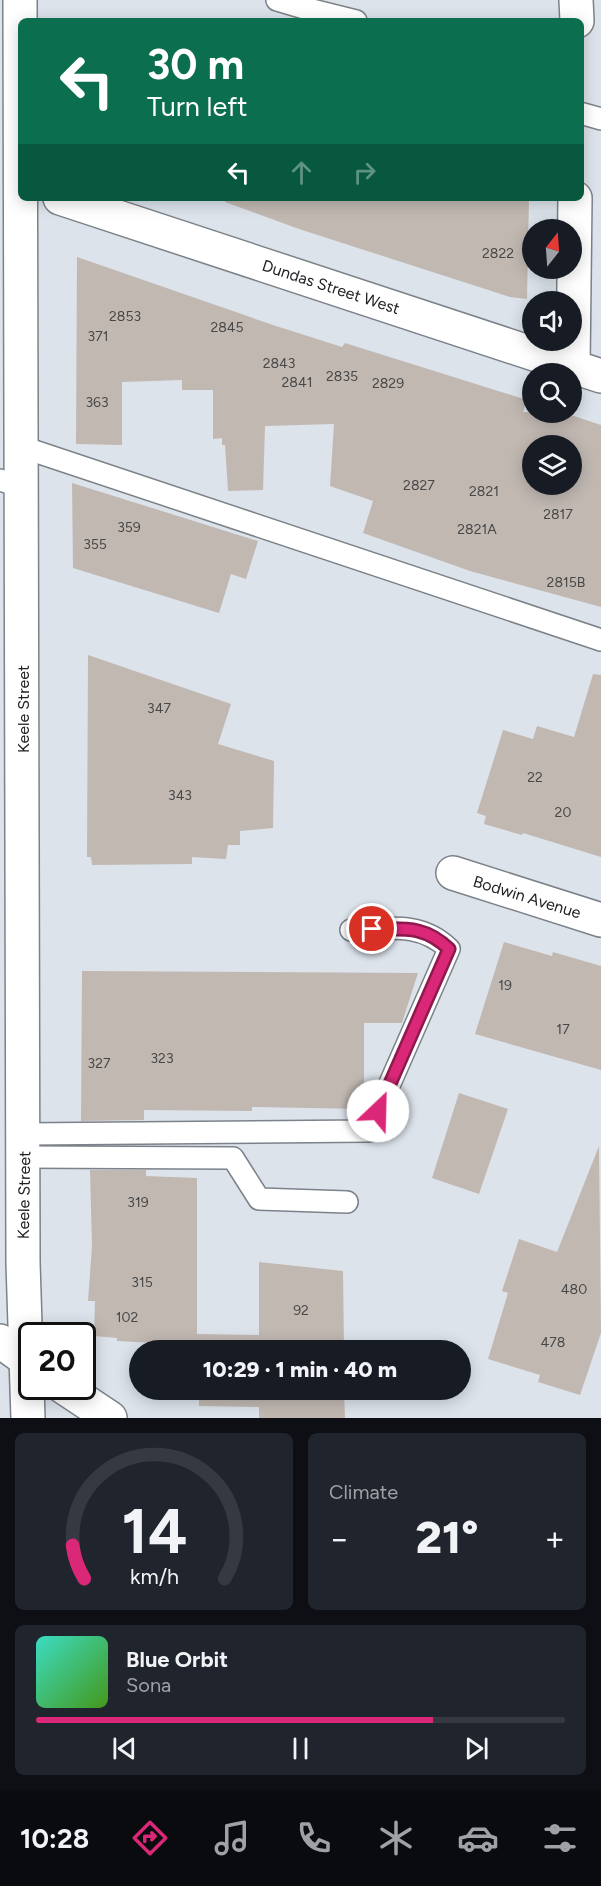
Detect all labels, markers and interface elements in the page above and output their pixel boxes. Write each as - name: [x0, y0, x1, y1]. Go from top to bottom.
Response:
- text: 30 m: [147, 39, 244, 90]
- icon: left: [48, 42, 126, 120]
- text: Turn left: [147, 90, 247, 123]
- icon: left: [222, 156, 255, 189]
- icon: ahead: [285, 156, 318, 189]
- icon: right: [348, 156, 381, 189]
- north arrow: [522, 219, 582, 279]
- map controls: [522, 219, 582, 495]
- house number: 2822: [482, 245, 514, 262]
- street label: Dundas Street West: [260, 256, 402, 318]
- button: sound: [522, 291, 582, 351]
- house number: 2853: [109, 308, 141, 325]
- house number: 2845: [210, 319, 244, 336]
- house number: 371: [88, 328, 108, 345]
- house number: 2843: [263, 355, 295, 372]
- button: search: [522, 363, 582, 423]
- house number: 2835: [326, 368, 358, 385]
- house number: 2841: [282, 374, 312, 391]
- house number: 2829: [372, 375, 404, 392]
- house number: 363: [85, 394, 109, 411]
- button: layers: [522, 435, 582, 495]
- house number: 2827: [403, 477, 435, 494]
- house number: 2821: [469, 483, 499, 500]
- house number: 2817: [543, 506, 573, 523]
- house number: 359: [117, 519, 141, 536]
- house number: 2821A: [457, 521, 497, 538]
- house number: 355: [83, 536, 107, 553]
- house number: 2815B: [547, 574, 585, 591]
- street label: Keele Street: [14, 665, 33, 753]
- house number: 347: [147, 700, 171, 717]
- house number: 22: [527, 769, 543, 786]
- house number: 343: [168, 787, 192, 804]
- house number: 20: [555, 804, 571, 821]
- street label: Bodwin Avenue: [471, 872, 583, 922]
- pin: [346, 903, 397, 954]
- icon: arrive: [355, 912, 388, 945]
- house number: 19: [498, 977, 512, 994]
- house number: 17: [556, 1021, 570, 1038]
- house number: 323: [150, 1050, 174, 1067]
- house number: 327: [88, 1055, 111, 1072]
- position arrow: [346, 1079, 410, 1143]
- street label: Keele Street: [14, 1151, 34, 1239]
- house number: 319: [127, 1194, 149, 1211]
- house number: 315: [131, 1274, 153, 1291]
- house number: 480: [561, 1281, 587, 1298]
- house number: 92: [293, 1302, 309, 1319]
- house number: 102: [116, 1309, 138, 1326]
- speed limit sign: 20: [18, 1322, 96, 1400]
- house number: 478: [541, 1334, 565, 1351]
- text: 10:29 · 1 min · 40 m: [203, 1356, 397, 1383]
- text: Climate: [329, 1480, 398, 1504]
- text: 14: [121, 1494, 187, 1569]
- text: 21°: [416, 1510, 478, 1564]
- text: −: [329, 1519, 350, 1558]
- text: +: [544, 1519, 565, 1558]
- text: km/h: [130, 1564, 178, 1589]
- text: Blue Orbit: [126, 1646, 228, 1673]
- text: Sona: [126, 1673, 171, 1697]
- icon: previous: [108, 1732, 141, 1765]
- icon: pause: [284, 1732, 317, 1765]
- icon: next: [460, 1732, 493, 1765]
- icon: directions: [129, 1817, 171, 1859]
- icon: music: [211, 1817, 253, 1859]
- icon: phone: [293, 1817, 335, 1859]
- icon: climate: [375, 1817, 417, 1859]
- icon: car: [457, 1817, 499, 1859]
- icon: filters: [539, 1817, 581, 1859]
- text: 10:28: [20, 1822, 89, 1855]

